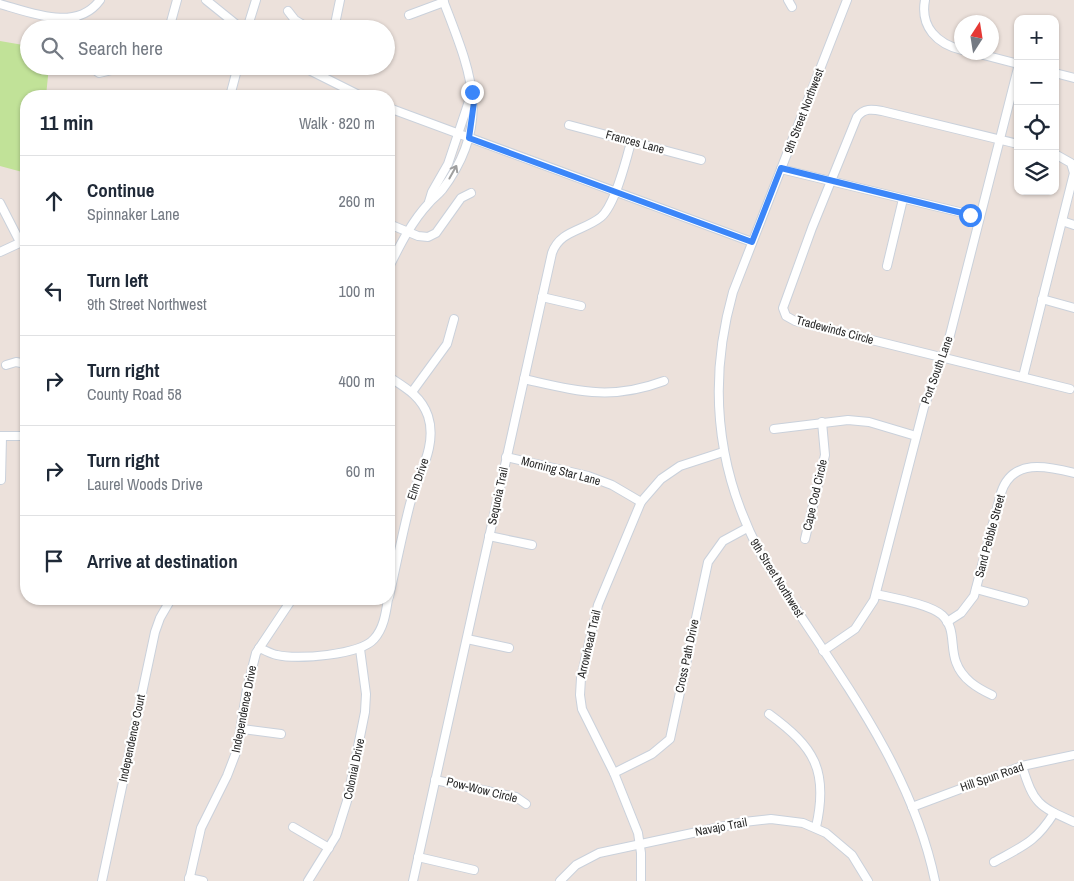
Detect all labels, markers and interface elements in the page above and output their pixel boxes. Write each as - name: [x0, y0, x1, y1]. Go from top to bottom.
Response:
- north arrow: [954, 15, 999, 60]
- map controls: [1014, 15, 1059, 195]
- button: +: [1014, 15, 1059, 60]
- search box: [20, 20, 395, 75]
- icon: search: [38, 34, 66, 62]
- text: Search here: [78, 35, 163, 61]
- button: −: [1014, 60, 1059, 105]
- street label: 9th Street Northwest: [780, 66, 828, 156]
- route end: [461, 81, 484, 104]
- button: locate: [1014, 105, 1059, 150]
- text: 11 min: [40, 108, 94, 137]
- text: Walk · 820 m: [299, 112, 375, 134]
- street label: Frances Lane: [604, 126, 666, 158]
- button: layers: [1014, 150, 1059, 195]
- one-way arrow: [448, 165, 458, 180]
- text: Continue: [87, 177, 155, 203]
- icon: ahead: [40, 187, 68, 215]
- text: 260 m: [339, 190, 375, 212]
- text: Spinnaker Lane: [87, 203, 180, 225]
- route start: [959, 204, 982, 227]
- text: Turn left: [87, 267, 148, 293]
- icon: left: [40, 277, 68, 305]
- text: 100 m: [339, 280, 375, 302]
- text: 9th Street Northwest: [87, 293, 207, 315]
- street label: Tradewinds Circle: [795, 312, 875, 348]
- street label: Port South Lane: [917, 334, 957, 406]
- text: Turn right: [87, 357, 159, 383]
- icon: right: [40, 367, 68, 395]
- text: 400 m: [339, 370, 375, 392]
- text: County Road 58: [87, 383, 182, 405]
- text: Turn right: [87, 447, 159, 473]
- street label: Morning Star Lane: [520, 453, 602, 489]
- street label: Elm Drive: [403, 456, 433, 502]
- icon: right: [40, 457, 68, 485]
- street label: Cape Cod Circle: [799, 458, 831, 532]
- text: 60 m: [346, 460, 375, 482]
- street label: Sequoia Trail: [484, 466, 512, 526]
- text: Laurel Woods Drive: [87, 473, 203, 495]
- street label: Sand Pebble Street: [971, 492, 1009, 579]
- street label: 9th Street Northwest: [746, 536, 808, 620]
- icon: arrive: [40, 547, 68, 575]
- text: Arrive at destination: [87, 548, 238, 574]
- street label: Arrowhead Trail: [573, 608, 605, 681]
- street label: Cross Path Drive: [671, 618, 703, 694]
- street label: Independence Drive: [228, 664, 260, 754]
- street label: Independence Court: [115, 692, 149, 783]
- street label: Colonial Drive: [340, 737, 368, 801]
- street label: Hill Spun Road: [958, 759, 1026, 795]
- street label: Pow-Wow Circle: [445, 773, 519, 807]
- street label: Navajo Trail: [694, 814, 748, 840]

